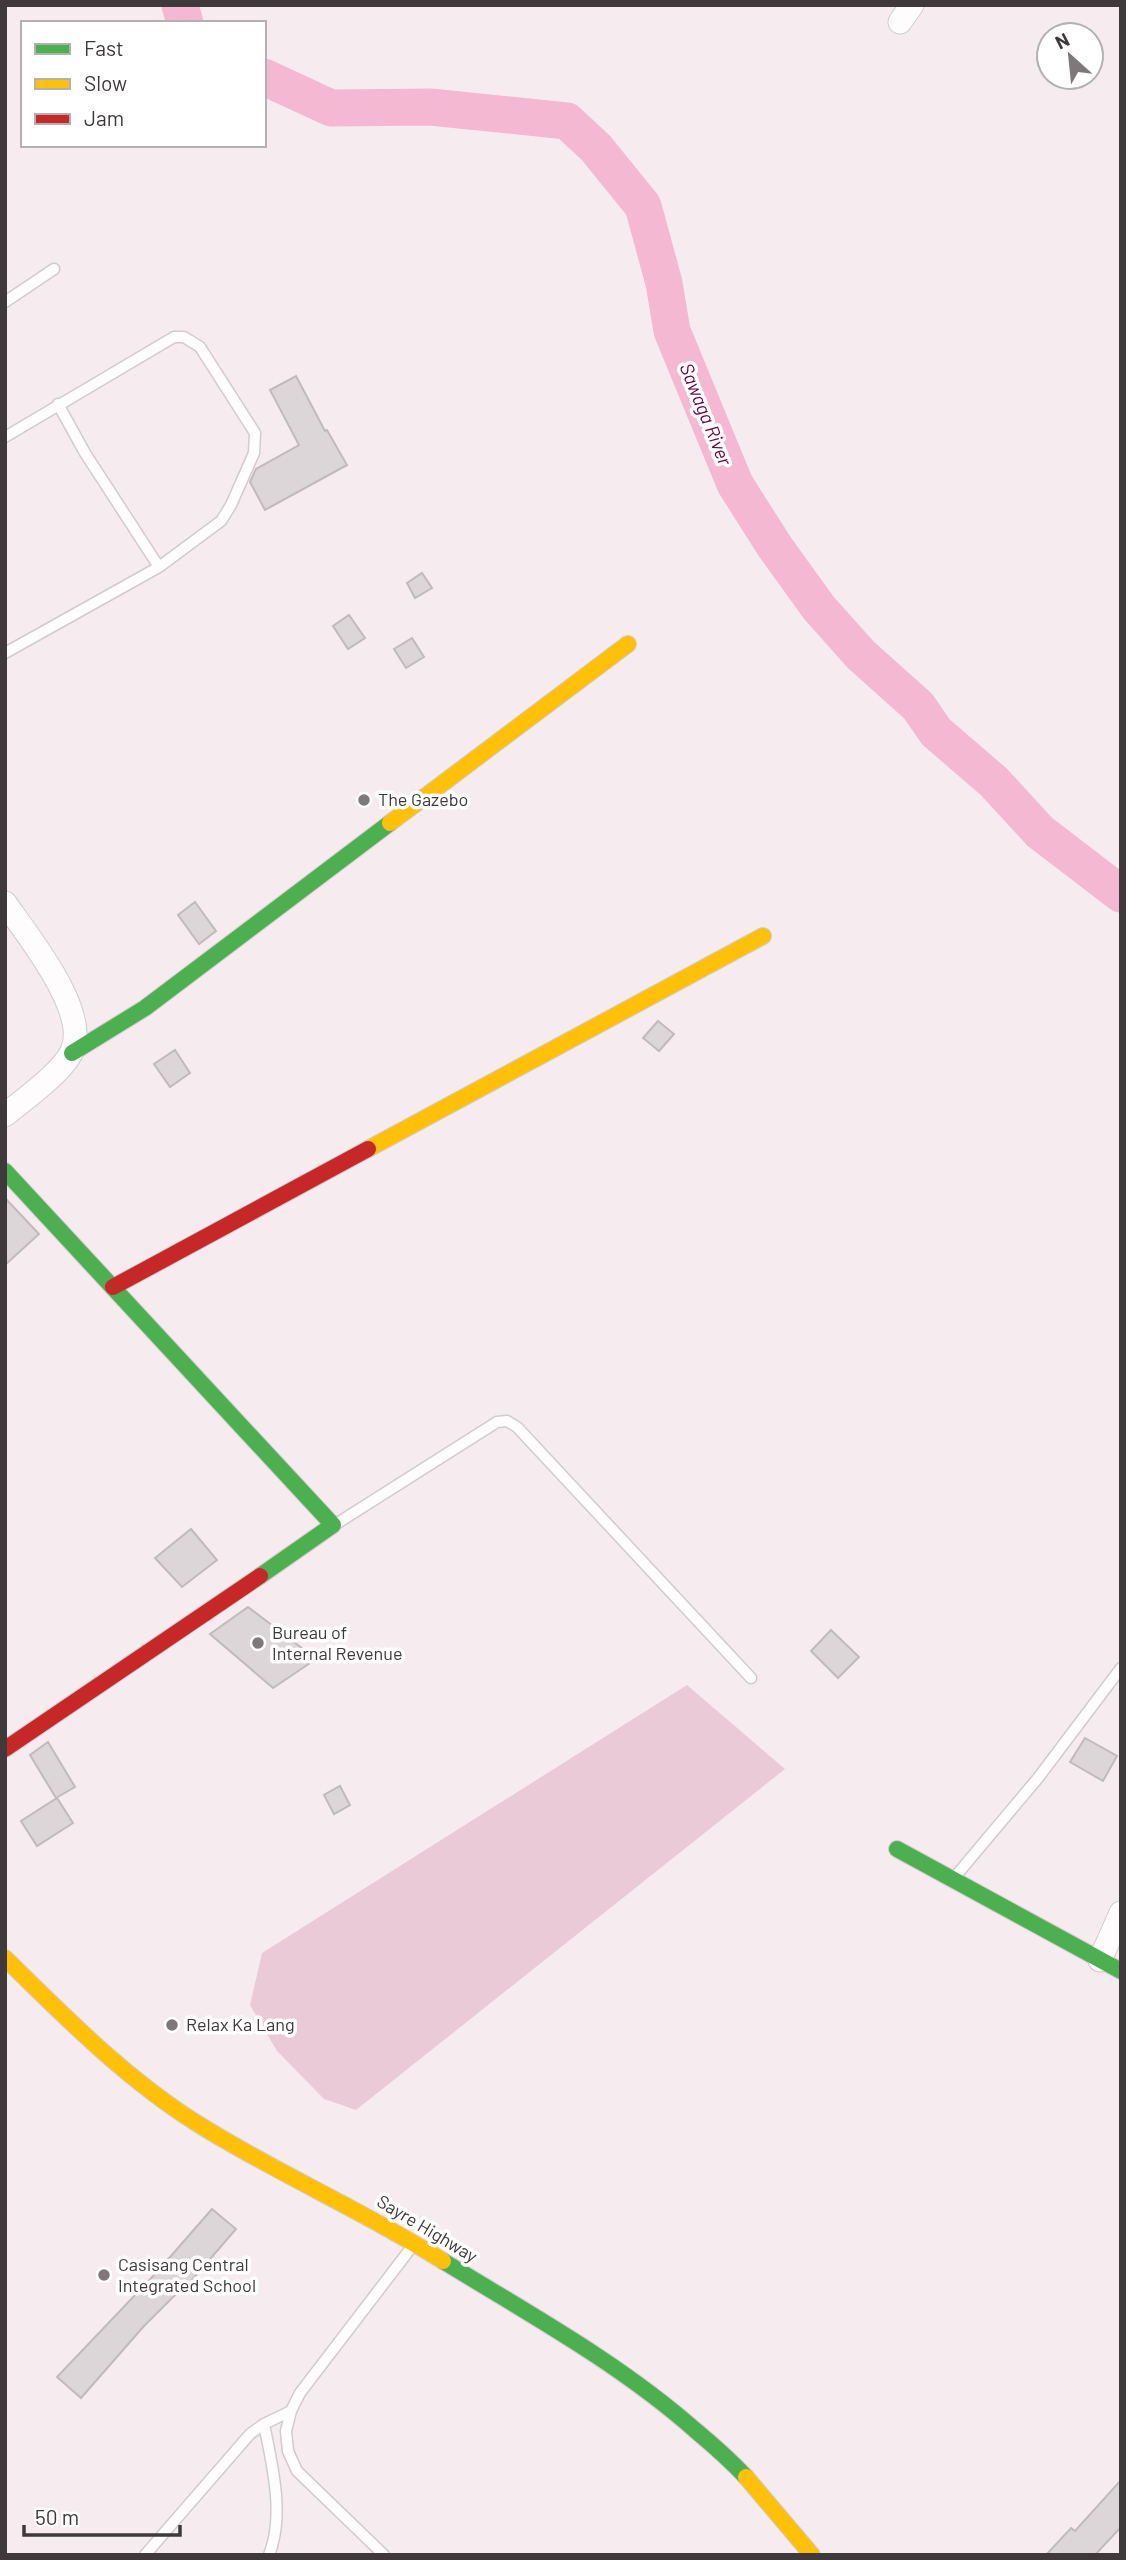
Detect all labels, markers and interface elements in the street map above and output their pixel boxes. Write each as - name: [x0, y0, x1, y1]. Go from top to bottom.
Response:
- legend: [21, 21, 266, 147]
- north arrow: [1035, 21, 1105, 91]
- text: N: [1051, 27, 1073, 54]
- text: Fast: [84, 35, 124, 60]
- text: Slow: [84, 70, 127, 95]
- text: Jam: [84, 105, 124, 130]
- water label: Sawaga River: [676, 359, 738, 470]
- place label: The Gazebo: [378, 788, 468, 810]
- marker: The Gazebo: [356, 792, 372, 808]
- place label: Bureau of Internal Revenue: [272, 1621, 403, 1664]
- marker: Bureau of Internal Revenue: [250, 1635, 266, 1651]
- place label: Relax Ka Lang: [186, 2013, 295, 2035]
- marker: Relax Ka Lang: [164, 2017, 180, 2033]
- street label: Sayre Highway: [373, 2190, 482, 2267]
- place label: Casisang Central Integrated School: [118, 2253, 256, 2296]
- marker: Casisang Central Integrated School: [96, 2267, 112, 2283]
- scale bar: [24, 2494, 180, 2538]
- text: 50 m: [35, 2504, 79, 2529]

